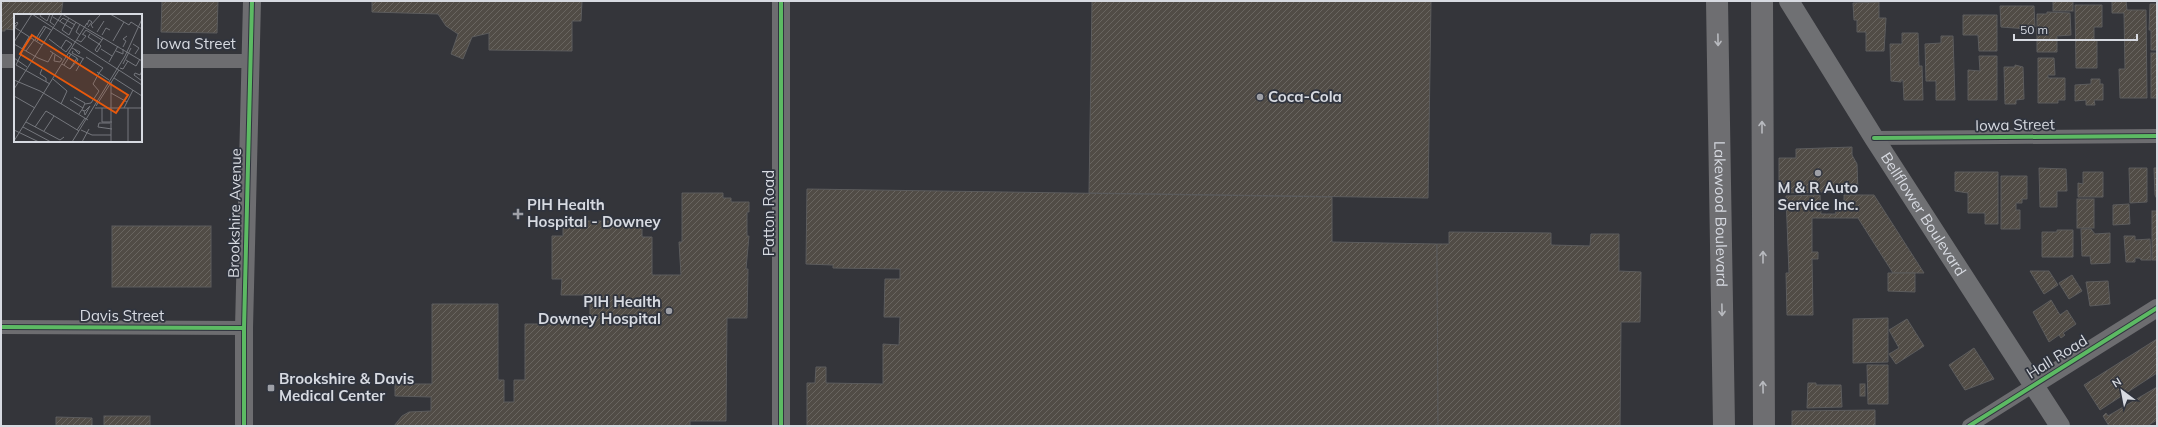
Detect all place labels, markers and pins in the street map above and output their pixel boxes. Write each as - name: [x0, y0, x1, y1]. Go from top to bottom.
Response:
- place label: Coca-Cola: [1268, 87, 1342, 106]
- marker: Coca-Cola: [1255, 92, 1265, 102]
- marker: M & R Auto Service Inc.: [1813, 168, 1823, 178]
- place label: M & R Auto Service Inc.: [1778, 178, 1859, 214]
- place label: PIH Health Hospital - Downey: [527, 195, 661, 231]
- marker: PIH Health Hospital - Downey: [512, 208, 524, 220]
- place label: PIH Health Downey Hospital: [538, 292, 661, 328]
- marker: PIH Health Downey Hospital: [664, 306, 674, 316]
- place label: Brookshire & Davis Medical Center: [279, 369, 414, 405]
- marker: Brookshire & Davis Medical Center: [266, 383, 276, 393]

